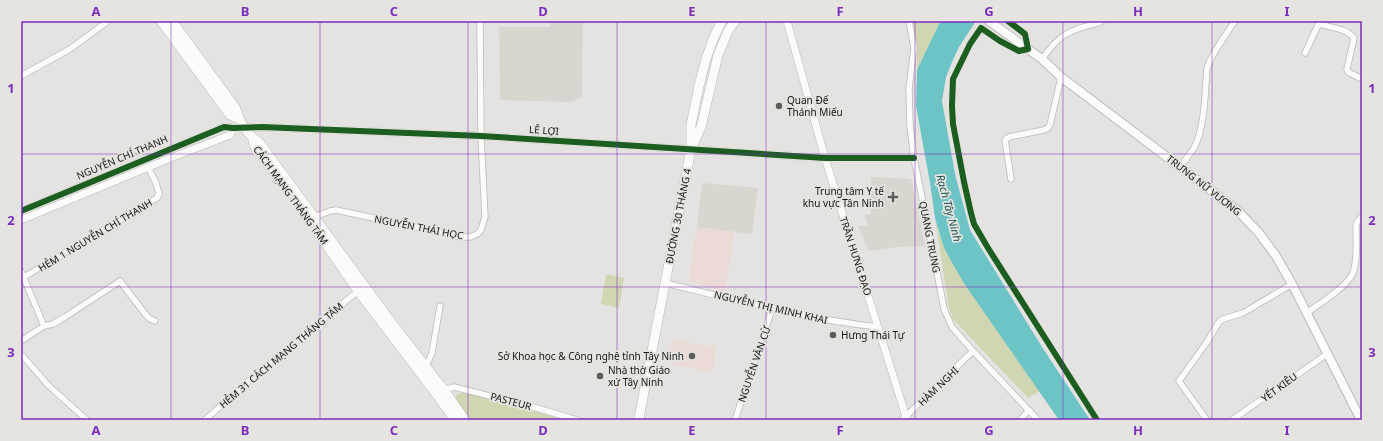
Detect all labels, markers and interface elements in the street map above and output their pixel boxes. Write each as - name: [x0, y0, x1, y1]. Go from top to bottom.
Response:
- text: A: [92, 2, 101, 20]
- text: B: [241, 2, 249, 20]
- text: C: [390, 2, 398, 20]
- text: D: [538, 2, 548, 20]
- text: E: [688, 2, 696, 20]
- text: F: [836, 2, 844, 20]
- text: G: [984, 2, 994, 20]
- text: H: [1133, 2, 1143, 20]
- text: I: [1284, 2, 1290, 20]
- text: 1: [7, 79, 15, 97]
- text: 1: [1368, 79, 1376, 97]
- place label: Quan Đế Thánh Miếu: [787, 93, 843, 119]
- marker: Quan Đế Thánh Miếu: [774, 101, 784, 111]
- street label: LÊ LỢI: [529, 122, 559, 138]
- street label: NGUYỄN CHÍ THANH: [74, 131, 170, 183]
- street label: CÁCH MẠNG THÁNG TÁM: [250, 143, 332, 247]
- street label: TRƯNG NỮ VƯƠNG: [1164, 151, 1244, 219]
- street label: ĐƯỜNG 30 THÁNG 4: [662, 167, 694, 265]
- water label: Rạch Tây Ninh: [933, 173, 966, 243]
- place label: Trung tâm Y tế khu vực Tân Ninh: [803, 184, 884, 210]
- marker: Trung tâm Y tế khu vực Tân Ninh: [887, 191, 899, 203]
- street label: HẺM 1 NGUYỄN CHÍ THANH: [35, 194, 155, 275]
- street label: QUANG TRUNG: [916, 200, 944, 274]
- text: 2: [7, 211, 15, 229]
- street label: NGUYỄN THÁI HỌC: [373, 211, 466, 243]
- text: 2: [1368, 211, 1376, 229]
- street label: TRẦN HƯNG ĐẠO: [837, 215, 875, 297]
- street label: NGUYỄN THỊ MINH KHAI: [713, 286, 829, 327]
- street label: HẺM 31 CÁCH MẠNG THÁNG TÁM: [216, 299, 346, 411]
- street label: NGUYỄN VĂN CỪ: [733, 322, 774, 404]
- place label: Hưng Thái Tự: [841, 328, 906, 342]
- marker: Hưng Thái Tự: [828, 330, 838, 340]
- text: 3: [7, 343, 15, 361]
- text: 3: [1368, 343, 1376, 361]
- place label: Sở Khoa học & Công nghệ tỉnh Tây Ninh: [498, 349, 684, 363]
- marker: Sở Khoa học & Công nghệ tỉnh Tây Ninh: [687, 351, 697, 361]
- place label: Nhà thờ Giáo xứ Tây Ninh: [608, 363, 670, 389]
- street label: HÀM NGHI: [915, 363, 961, 409]
- street label: YẾT KIÊU: [1258, 369, 1300, 405]
- marker: Nhà thờ Giáo xứ Tây Ninh: [595, 371, 605, 381]
- street label: PASTEUR: [489, 389, 534, 413]
- text: A: [92, 421, 101, 439]
- text: B: [241, 421, 249, 439]
- text: C: [390, 421, 398, 439]
- text: D: [538, 421, 548, 439]
- text: E: [688, 421, 696, 439]
- text: F: [836, 421, 844, 439]
- text: G: [984, 421, 994, 439]
- text: H: [1133, 421, 1143, 439]
- text: I: [1284, 421, 1290, 439]

